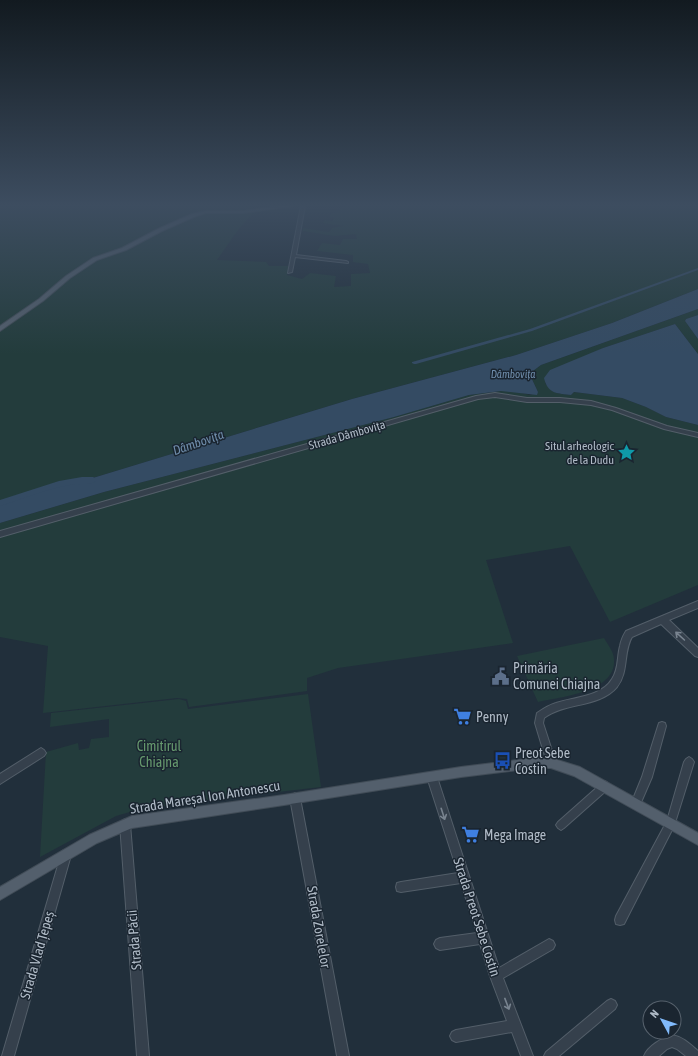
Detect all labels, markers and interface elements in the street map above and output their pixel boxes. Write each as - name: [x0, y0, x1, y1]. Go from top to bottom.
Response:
- water label: Dâmbovița: [491, 368, 535, 380]
- street label: Strada Dâmbovița: [307, 417, 387, 453]
- water label: Dâmbovița: [171, 427, 226, 458]
- place label: Situl arheologic de la Dudu: [545, 439, 615, 467]
- place icon: Situl arheologic de la Dudu: [617, 443, 637, 463]
- one-way arrow: [675, 632, 685, 641]
- place label: Primăria Comunei Chiajna: [513, 660, 600, 692]
- public building icon: Primăria Comunei Chiajna: [490, 666, 510, 686]
- supermarket icon: Penny: [453, 707, 473, 727]
- place label: Penny: [476, 709, 509, 725]
- park label: Cimitirul Chiajna: [137, 738, 182, 770]
- place label: Preot Sebe Costin: [515, 745, 570, 777]
- bus stop icon: Preot Sebe Costin: [492, 751, 512, 771]
- street label: Strada Mareșal Ion Antonescu: [129, 777, 281, 817]
- one-way arrow: [440, 808, 448, 820]
- supermarket icon: Mega Image: [461, 825, 481, 845]
- place label: Mega Image: [484, 827, 546, 843]
- street label: Strada Preot Sebe Costin: [450, 855, 504, 979]
- street label: Strada Zorelelor: [304, 885, 334, 970]
- street label: Strada Vlad Țepeș: [17, 909, 57, 1001]
- street label: Strada Păcii: [123, 909, 145, 971]
- one-way arrow: [503, 997, 511, 1009]
- north arrow: [642, 1000, 682, 1040]
- text: N: [648, 1007, 661, 1020]

